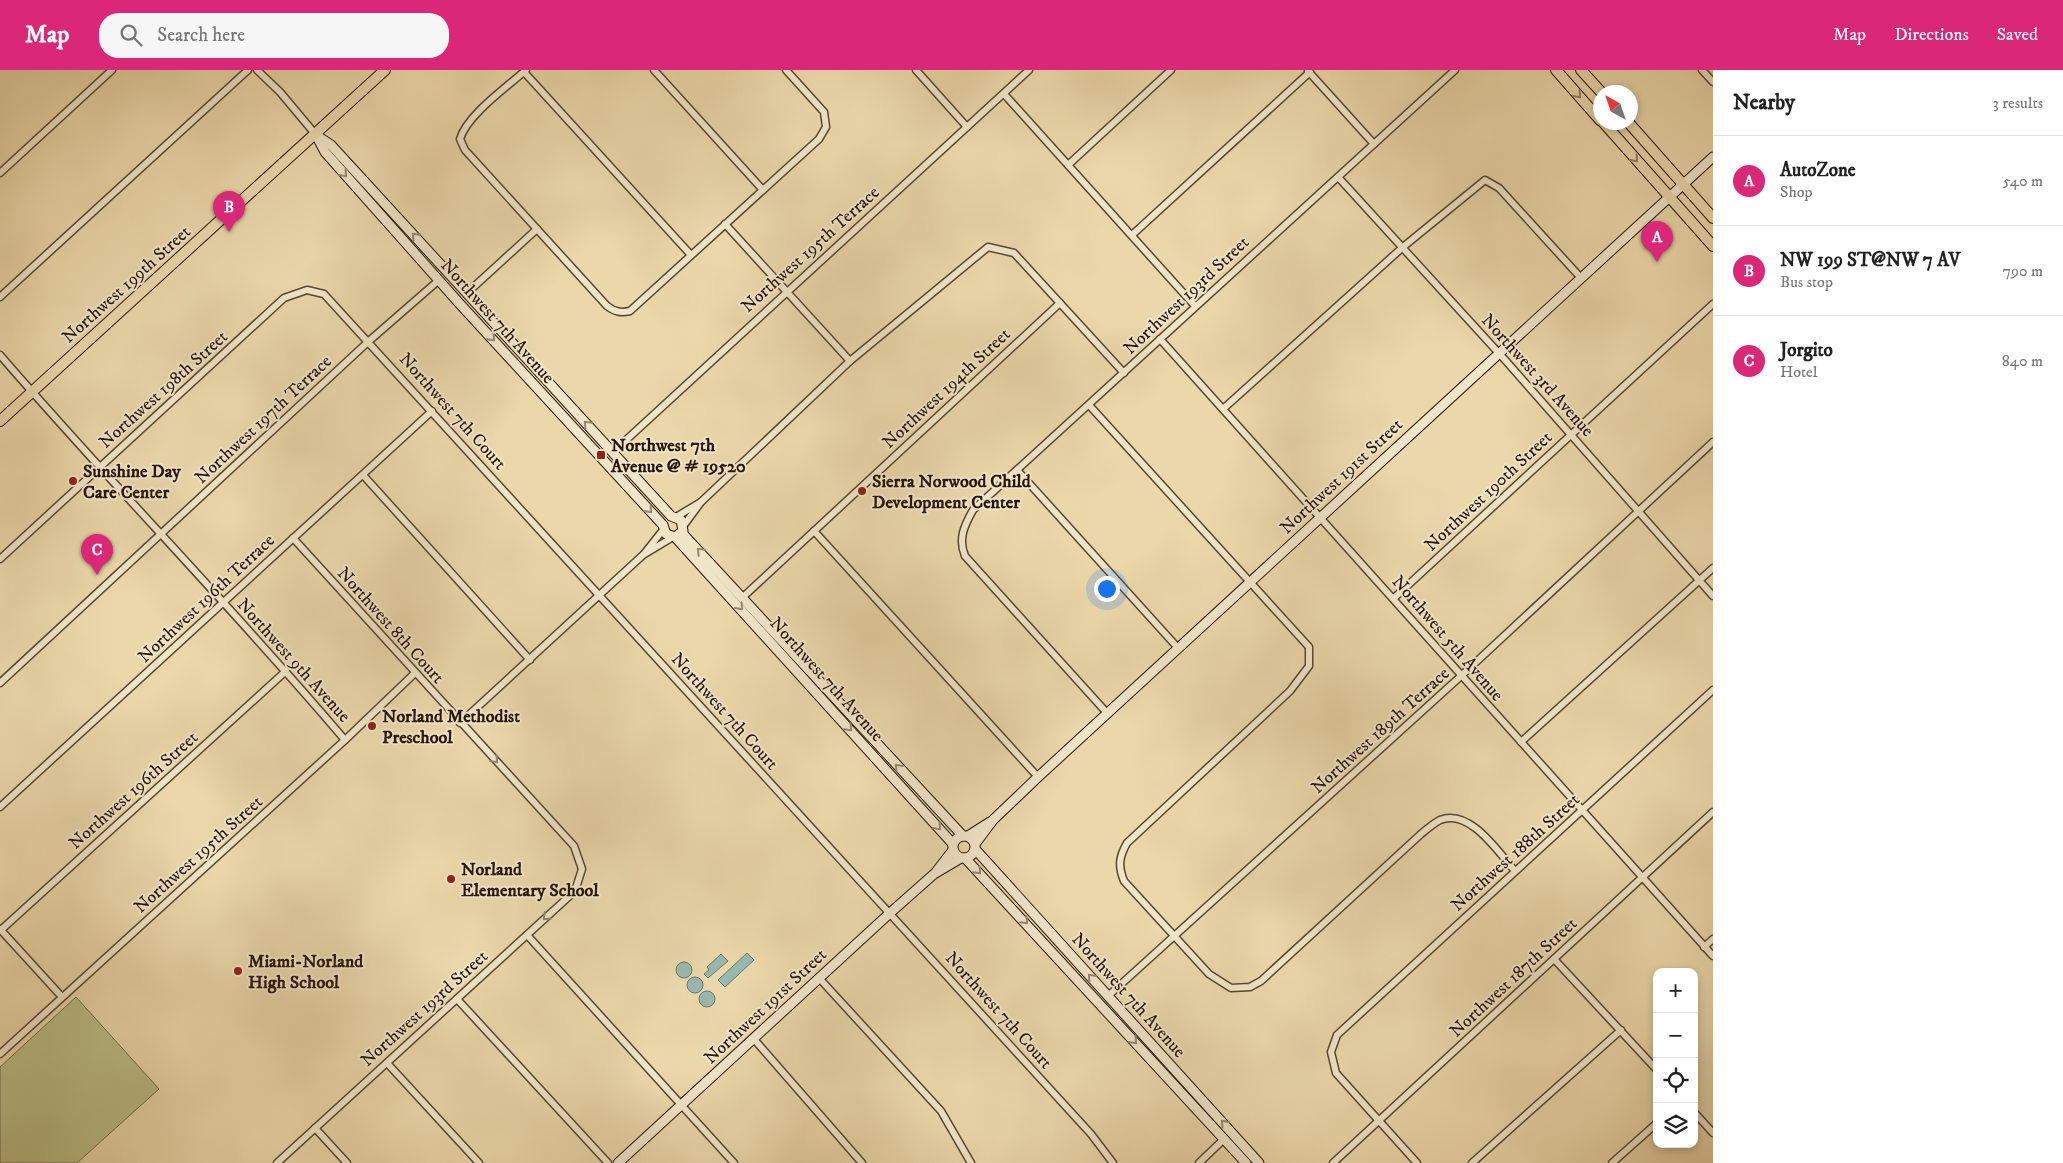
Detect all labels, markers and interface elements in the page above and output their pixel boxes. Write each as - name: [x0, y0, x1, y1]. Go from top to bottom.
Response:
- search box: [99, 13, 449, 58]
- text: Map: [25, 20, 69, 50]
- icon: search: [117, 21, 145, 49]
- text: Search here: [157, 24, 245, 47]
- text: Map: [1833, 24, 1866, 46]
- text: Directions: [1894, 24, 1969, 46]
- text: Saved: [1997, 24, 2038, 46]
- north arrow: [1593, 85, 1638, 130]
- one-way arrow: [1572, 89, 1581, 98]
- text: Nearby: [1733, 90, 1795, 116]
- text: 3 results: [1993, 93, 2043, 113]
- one-way arrow: [1630, 153, 1639, 162]
- text: AutoZone: [1780, 159, 1856, 182]
- one-way arrow: [338, 168, 347, 177]
- text: A: [1744, 171, 1754, 191]
- text: 540 m: [2003, 171, 2043, 191]
- street label: Northwest 195th Terrace: [737, 182, 884, 318]
- text: Shop: [1780, 182, 1813, 202]
- pin: B: [213, 191, 245, 232]
- street label: Northwest 199th Street: [58, 221, 196, 348]
- pin: A: [1641, 221, 1673, 262]
- street label: Northwest 193rd Street: [1119, 232, 1254, 360]
- one-way arrow: [412, 233, 421, 242]
- text: NW 199 ST@NW 7 AV: [1780, 249, 1961, 272]
- street label: Northwest 7th Avenue: [436, 255, 559, 388]
- text: B: [1744, 261, 1754, 281]
- text: 790 m: [2003, 261, 2043, 281]
- text: Bus stop: [1780, 272, 1833, 292]
- street label: Northwest 3rd Avenue: [1476, 310, 1598, 442]
- street label: Northwest 194th Street: [878, 324, 1015, 454]
- street label: Northwest 198th Street: [95, 326, 233, 453]
- one-way arrow: [486, 333, 495, 342]
- text: Jorgito: [1780, 339, 1833, 362]
- street label: Northwest 7th Court: [394, 349, 511, 475]
- street label: Northwest 197th Terrace: [191, 351, 337, 489]
- text: C: [1744, 351, 1754, 371]
- text: 840 m: [2002, 351, 2043, 371]
- text: Hotel: [1780, 362, 1818, 382]
- street label: Northwest 191st Street: [1276, 414, 1408, 539]
- one-way arrow: [584, 421, 593, 430]
- street label: Northwest 190th Street: [1420, 427, 1557, 556]
- place label: Northwest 7th Avenue @ # 19520: [610, 435, 746, 478]
- marker: Northwest 7th Avenue @ # 19520: [595, 449, 607, 461]
- place label: Sunshine Day Care Center: [83, 461, 181, 504]
- place label: Sierra Norwood Child Development Center: [872, 471, 1032, 514]
- marker: Sunshine Day Care Center: [67, 475, 79, 487]
- marker: Sierra Norwood Child Development Center: [856, 485, 868, 497]
- one-way arrow: [643, 504, 652, 513]
- street label: Northwest 196th Terrace: [134, 530, 280, 668]
- pin: C: [81, 534, 113, 575]
- one-way arrow: [697, 547, 706, 556]
- street label: Northwest 8th Court: [332, 563, 449, 689]
- street label: Northwest 5th Avenue: [1387, 571, 1508, 706]
- your location: [1094, 576, 1120, 602]
- street label: Northwest 9th Avenue: [232, 594, 355, 727]
- one-way arrow: [734, 602, 743, 611]
- street label: Northwest 7th Avenue: [765, 613, 888, 746]
- street label: Northwest 7th Court: [666, 649, 783, 775]
- street label: Northwest 189th Terrace: [1307, 663, 1454, 799]
- place label: Norland Methodist Preschool: [382, 706, 520, 749]
- marker: Norland Methodist Preschool: [366, 720, 378, 732]
- one-way arrow: [843, 723, 852, 732]
- street label: Northwest 196th Street: [65, 727, 203, 854]
- one-way arrow: [489, 755, 498, 764]
- one-way arrow: [895, 764, 904, 773]
- street label: Northwest 188th Street: [1447, 789, 1585, 916]
- street label: Northwest 195th Street: [130, 791, 268, 918]
- one-way arrow: [932, 821, 941, 830]
- place label: Norland Elementary School: [461, 859, 599, 902]
- one-way arrow: [972, 866, 981, 875]
- marker: Norland Elementary School: [445, 873, 457, 885]
- one-way arrow: [543, 911, 552, 920]
- street label: Northwest 187th Street: [1445, 913, 1582, 1042]
- one-way arrow: [1019, 915, 1028, 924]
- street label: Northwest 7th Avenue: [1067, 929, 1190, 1062]
- street label: Northwest 191st Street: [700, 944, 832, 1069]
- street label: Northwest 193rd Street: [356, 946, 493, 1072]
- street label: Northwest 7th Court: [940, 948, 1057, 1074]
- place label: Miami-Norland High School: [248, 951, 364, 994]
- marker: Miami-Norland High School: [232, 965, 244, 977]
- map controls: [1653, 968, 1698, 1148]
- button: +: [1653, 968, 1698, 1013]
- one-way arrow: [1088, 974, 1097, 983]
- button: −: [1653, 1013, 1698, 1058]
- one-way arrow: [1128, 1035, 1137, 1044]
- button: locate: [1653, 1058, 1698, 1103]
- button: layers: [1653, 1103, 1698, 1148]
- one-way arrow: [1221, 1120, 1230, 1129]

